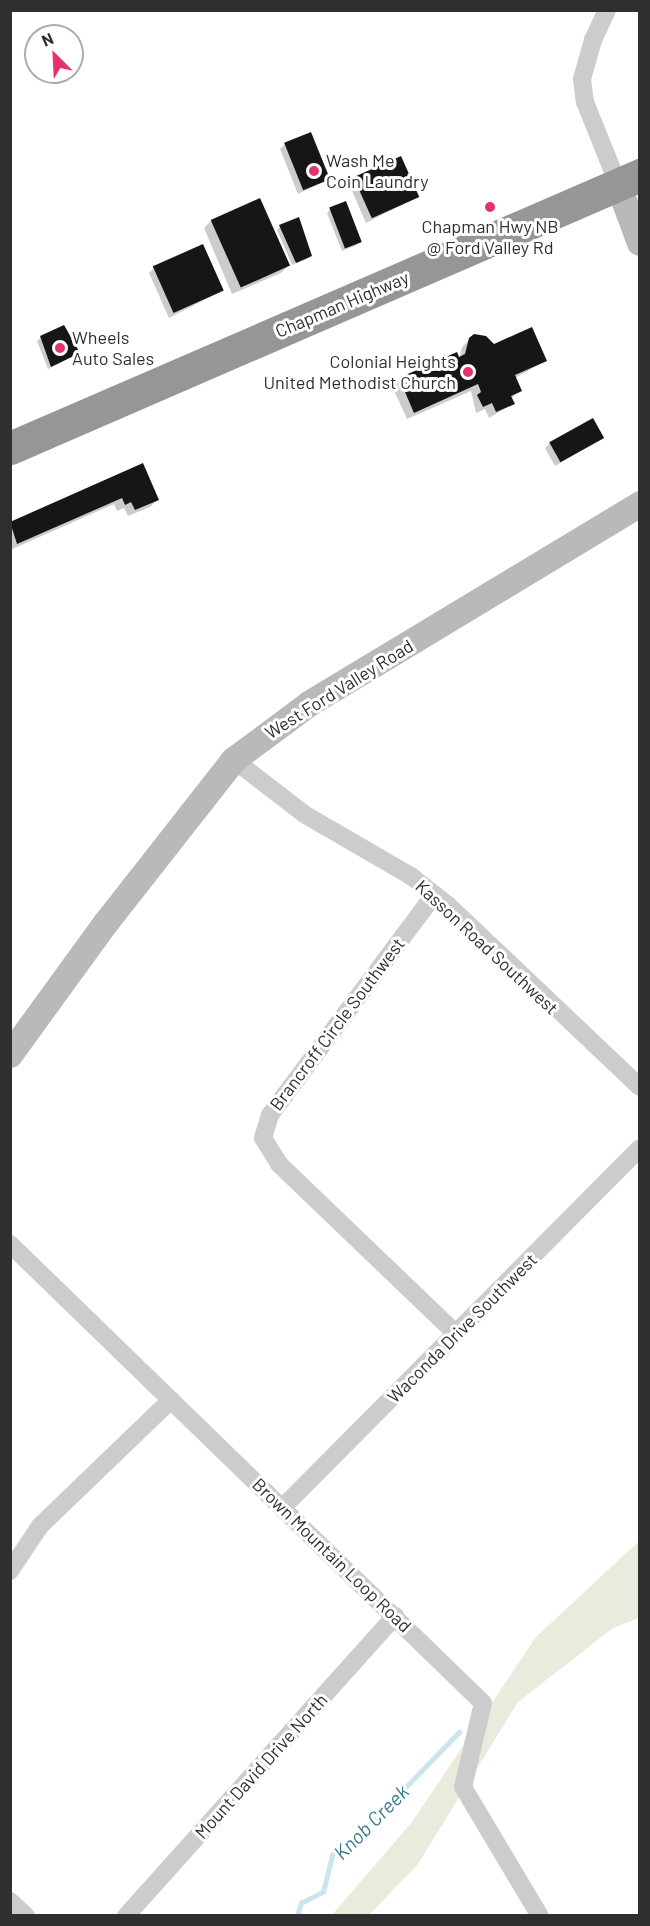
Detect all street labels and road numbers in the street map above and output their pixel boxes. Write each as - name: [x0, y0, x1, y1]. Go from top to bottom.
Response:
- street label: Chapman Highway: [272, 266, 412, 342]
- street label: West Ford Valley Road: [261, 635, 417, 743]
- street label: Kasson Road Southwest: [411, 875, 563, 1019]
- street label: Brancroff Circle Southwest: [265, 933, 409, 1115]
- street label: Waconda Drive Southwest: [383, 1249, 541, 1407]
- street label: Brown Mountain Loop Road: [248, 1473, 416, 1637]
- street label: Mount David Drive North: [190, 1689, 332, 1843]

